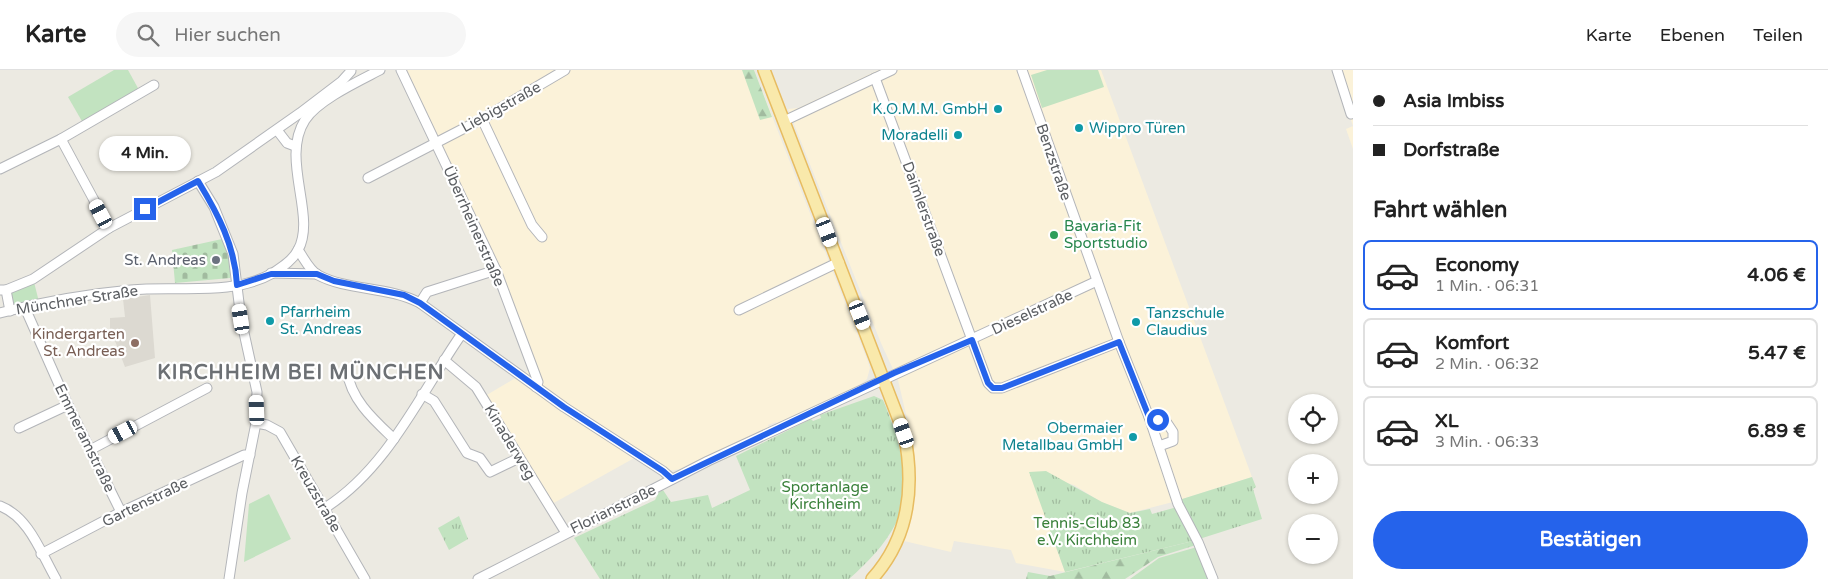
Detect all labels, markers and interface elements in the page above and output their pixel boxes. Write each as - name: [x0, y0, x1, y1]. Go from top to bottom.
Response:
- search box: [116, 12, 466, 57]
- text: Karte: [25, 20, 86, 49]
- icon: search: [134, 21, 162, 49]
- text: Hier suchen: [174, 24, 281, 46]
- text: Karte: [1586, 24, 1632, 46]
- text: Ebenen: [1660, 24, 1725, 46]
- text: Teilen: [1753, 24, 1803, 46]
- street label: Liebigstraße: [458, 78, 544, 136]
- text: Asia Imbiss: [1403, 90, 1504, 112]
- place label: K.O.M.M. GmbH: [872, 100, 988, 118]
- marker: K.O.M.M. GmbH: [992, 103, 1004, 115]
- place label: Wippro Türen: [1089, 119, 1186, 137]
- street label: Benzstraße: [1032, 121, 1076, 203]
- marker: Wippro Türen: [1073, 122, 1085, 134]
- place label: Moradelli: [881, 126, 948, 144]
- marker: Moradelli: [952, 129, 964, 141]
- callout: 4 Min.: [99, 136, 191, 172]
- text: Dorfstraße: [1403, 139, 1500, 161]
- text: 4 Min.: [121, 143, 169, 163]
- street label: Daimlerstraße: [898, 159, 950, 259]
- street label: Überrheinerstraße: [439, 163, 509, 289]
- car: [87, 197, 114, 231]
- text: Fahrt wählen: [1373, 197, 1507, 223]
- route end: [134, 198, 156, 220]
- car: [814, 215, 839, 249]
- place label: Bavaria-Fit Sportstudio: [1064, 217, 1148, 252]
- marker: Bavaria-Fit Sportstudio: [1048, 229, 1060, 241]
- place label: St. Andreas: [124, 251, 206, 269]
- icon: car: [1375, 253, 1420, 298]
- marker: St. Andreas: [210, 254, 222, 266]
- text: Economy: [1435, 254, 1519, 276]
- text: 4.06 €: [1747, 264, 1806, 286]
- text: 1 Min. · 06:31: [1435, 276, 1539, 296]
- street label: Münchner Straße: [15, 281, 139, 319]
- street label: Dieselstraße: [989, 285, 1075, 339]
- car: [847, 298, 872, 332]
- car: [231, 303, 250, 335]
- place label: Pfarrheim St. Andreas: [280, 303, 362, 338]
- place label: Tanzschule Claudius: [1146, 304, 1225, 339]
- marker: Pfarrheim St. Andreas: [264, 315, 276, 327]
- marker: Tanzschule Claudius: [1130, 316, 1142, 328]
- place label: Kindergarten St. Andreas: [32, 325, 125, 360]
- icon: car: [1375, 331, 1420, 376]
- text: Komfort: [1435, 332, 1509, 354]
- marker: Kindergarten St. Andreas: [129, 337, 141, 349]
- text: 5.47 €: [1748, 342, 1806, 364]
- text: 2 Min. · 06:32: [1435, 354, 1539, 374]
- district label: KIRCHHEIM BEI MÜNCHEN: [157, 360, 445, 385]
- street label: Emmeramstraße: [51, 381, 119, 495]
- map controls: [1288, 394, 1338, 564]
- button: locate: [1288, 394, 1338, 444]
- car: [248, 395, 265, 425]
- street label: Kinaderweg: [480, 401, 540, 483]
- route start: [1147, 409, 1169, 431]
- icon: car: [1375, 409, 1420, 454]
- text: XL: [1435, 410, 1459, 432]
- car: [892, 416, 915, 450]
- car: [106, 418, 139, 446]
- place label: Obermaier Metallbau GmbH: [1002, 419, 1123, 454]
- text: 6.89 €: [1747, 420, 1806, 442]
- marker: Obermaier Metallbau GmbH: [1127, 431, 1139, 443]
- text: 3 Min. · 06:33: [1435, 432, 1539, 452]
- street label: Kreuzstraße: [287, 453, 345, 535]
- button: +: [1288, 454, 1338, 504]
- street label: Gartenstraße: [99, 473, 191, 531]
- park label: Sportanlage Kirchheim: [782, 478, 868, 513]
- street label: Florianstraße: [567, 480, 659, 538]
- button: Bestätigen: [1373, 511, 1808, 569]
- park label: Tennis-Club 83 e.V. Kirchheim: [1033, 514, 1141, 549]
- button: −: [1288, 514, 1338, 564]

